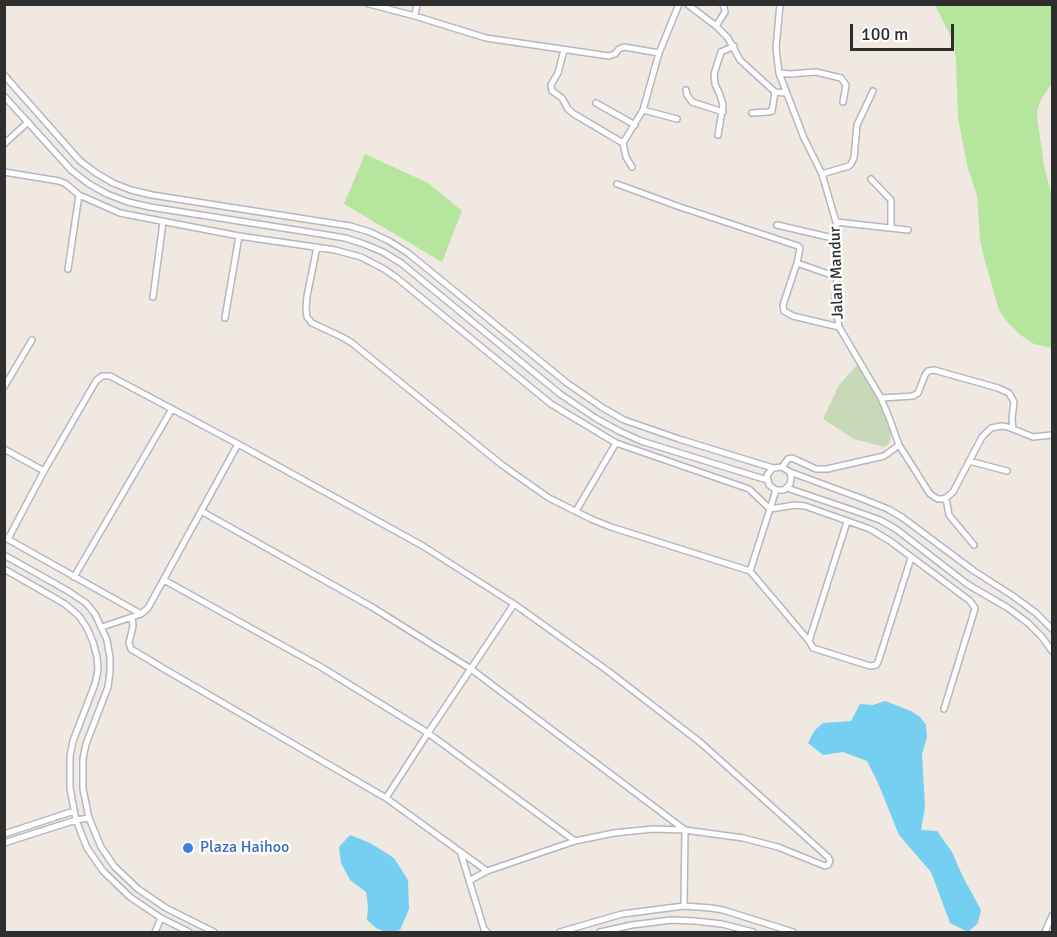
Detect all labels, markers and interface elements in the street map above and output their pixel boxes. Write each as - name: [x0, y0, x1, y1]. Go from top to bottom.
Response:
- scale bar: [853, 12, 956, 50]
- text: 100 m: [861, 23, 908, 45]
- street label: Jalan Mandur: [826, 226, 848, 320]
- place label: Plaza Haihoo: [200, 838, 289, 858]
- marker: Plaza Haihoo: [181, 841, 195, 855]

